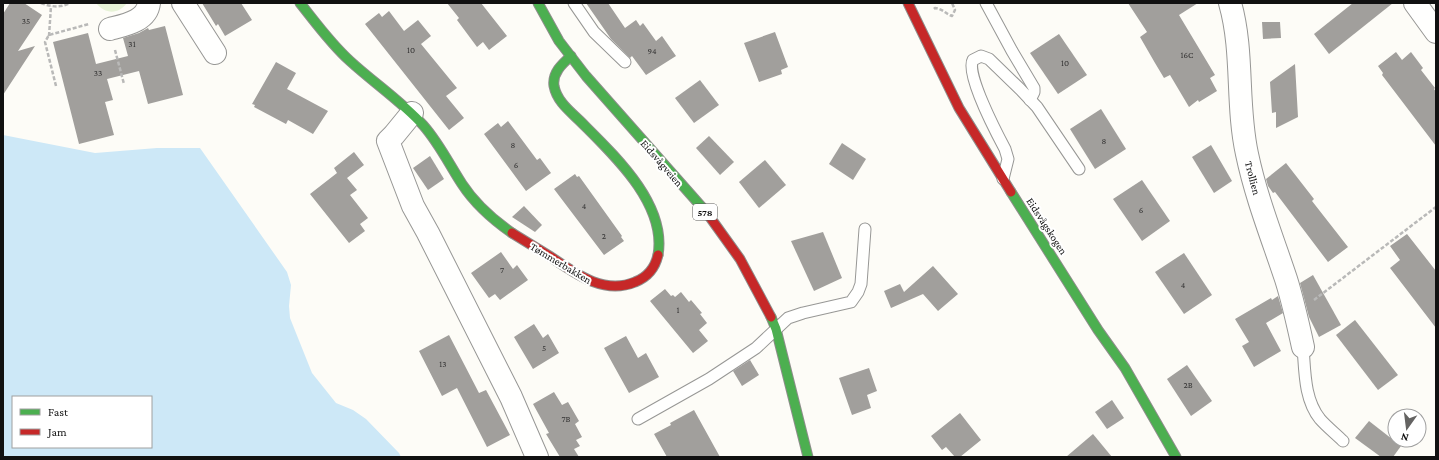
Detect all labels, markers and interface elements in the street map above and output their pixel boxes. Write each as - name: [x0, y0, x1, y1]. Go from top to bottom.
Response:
- house number: 35: [22, 16, 30, 26]
- house number: 31: [128, 39, 136, 49]
- house number: 10: [407, 45, 415, 55]
- house number: 94: [647, 46, 657, 56]
- house number: 16C: [1181, 50, 1194, 60]
- house number: 10: [1061, 58, 1069, 68]
- house number: 33: [94, 68, 102, 78]
- house number: 8: [1102, 136, 1107, 146]
- street label: Eidsvågveien: [638, 137, 686, 189]
- house number: 8: [511, 140, 516, 150]
- house number: 6: [514, 160, 519, 170]
- street label: Trollien: [1243, 160, 1263, 196]
- street label: Eidsvågskogen: [1023, 195, 1070, 257]
- house number: 4: [582, 201, 587, 211]
- road number: 578: [693, 204, 717, 220]
- house number: 6: [1139, 205, 1144, 215]
- house number: 2: [602, 231, 606, 241]
- street label: Tømmerbakken: [528, 240, 594, 286]
- house number: 7: [500, 265, 504, 275]
- house number: 4: [1181, 280, 1186, 290]
- house number: 1: [677, 305, 680, 315]
- house number: 5: [542, 343, 546, 353]
- house number: 13: [439, 359, 447, 369]
- house number: 2B: [1183, 380, 1193, 390]
- legend: [12, 396, 152, 448]
- text: Fast: [48, 405, 69, 419]
- north arrow: [1387, 408, 1427, 448]
- house number: 7B: [561, 414, 571, 424]
- text: Jam: [47, 425, 67, 439]
- text: N: [1399, 431, 1410, 444]

